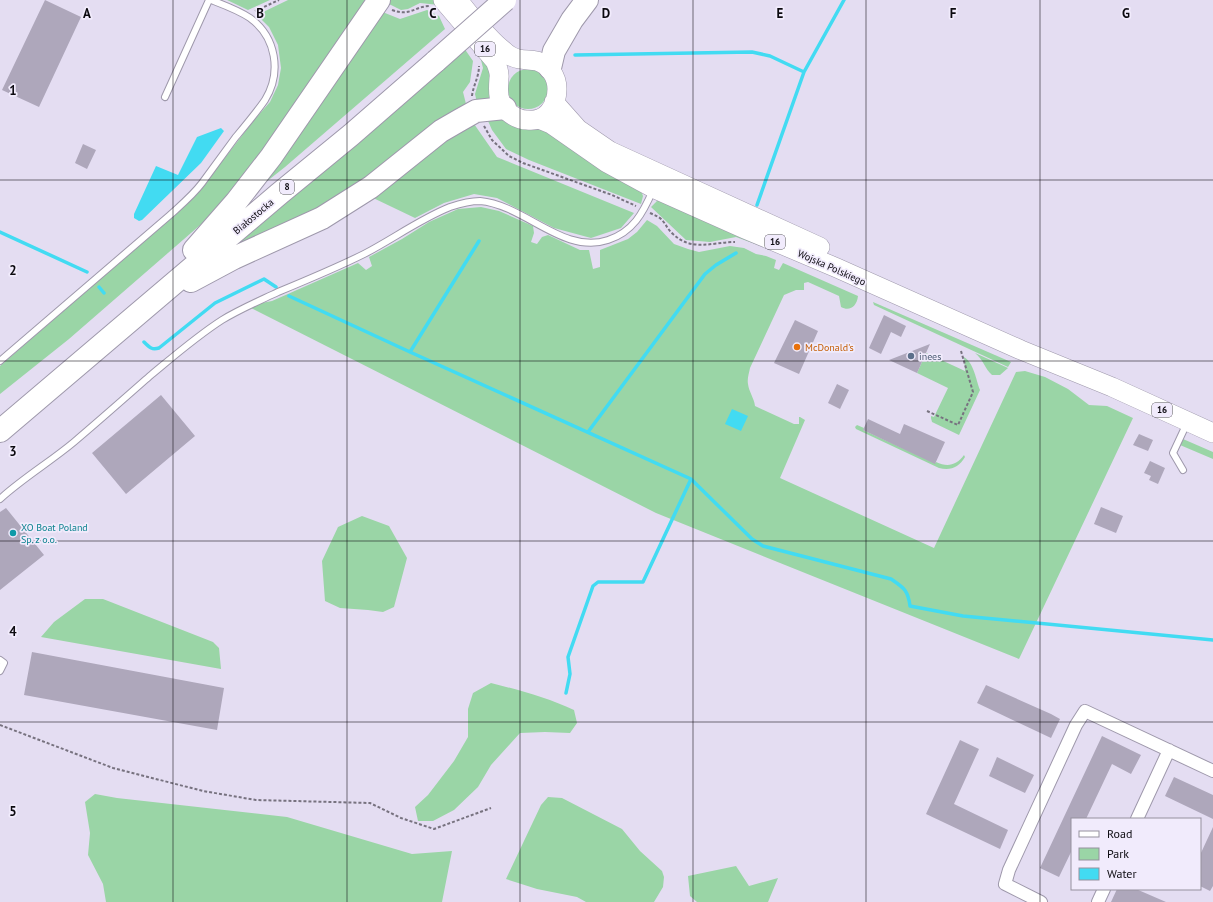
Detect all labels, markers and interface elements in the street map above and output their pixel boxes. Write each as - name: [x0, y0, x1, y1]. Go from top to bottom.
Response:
- text: A: [83, 5, 91, 22]
- text: B: [256, 5, 264, 22]
- text: C: [429, 5, 437, 22]
- text: D: [602, 5, 610, 22]
- text: E: [777, 5, 784, 22]
- text: F: [950, 5, 957, 22]
- text: G: [1122, 5, 1130, 22]
- road number: 16: [475, 42, 495, 56]
- text: 1: [9, 82, 17, 99]
- road number: 8: [280, 180, 294, 194]
- street label: Białostocka: [230, 196, 276, 237]
- road number: 16: [765, 235, 785, 249]
- street label: Wojska Polskiego: [796, 247, 868, 288]
- text: 2: [9, 262, 17, 279]
- place label: McDonald's: [805, 341, 854, 354]
- marker: McDonald's: [792, 342, 802, 352]
- place label: inees: [919, 350, 941, 363]
- marker: inees: [906, 351, 916, 361]
- road number: 16: [1152, 403, 1172, 417]
- text: 3: [9, 443, 17, 460]
- place label: XO Boat Poland Sp. z o.o.: [21, 521, 88, 546]
- marker: XO Boat Poland Sp. z o.o.: [8, 528, 18, 538]
- text: 4: [9, 623, 17, 640]
- text: 5: [9, 803, 17, 820]
- legend: [1071, 818, 1201, 890]
- text: Road: [1107, 826, 1132, 841]
- text: Park: [1107, 846, 1129, 861]
- text: Water: [1107, 866, 1137, 881]

